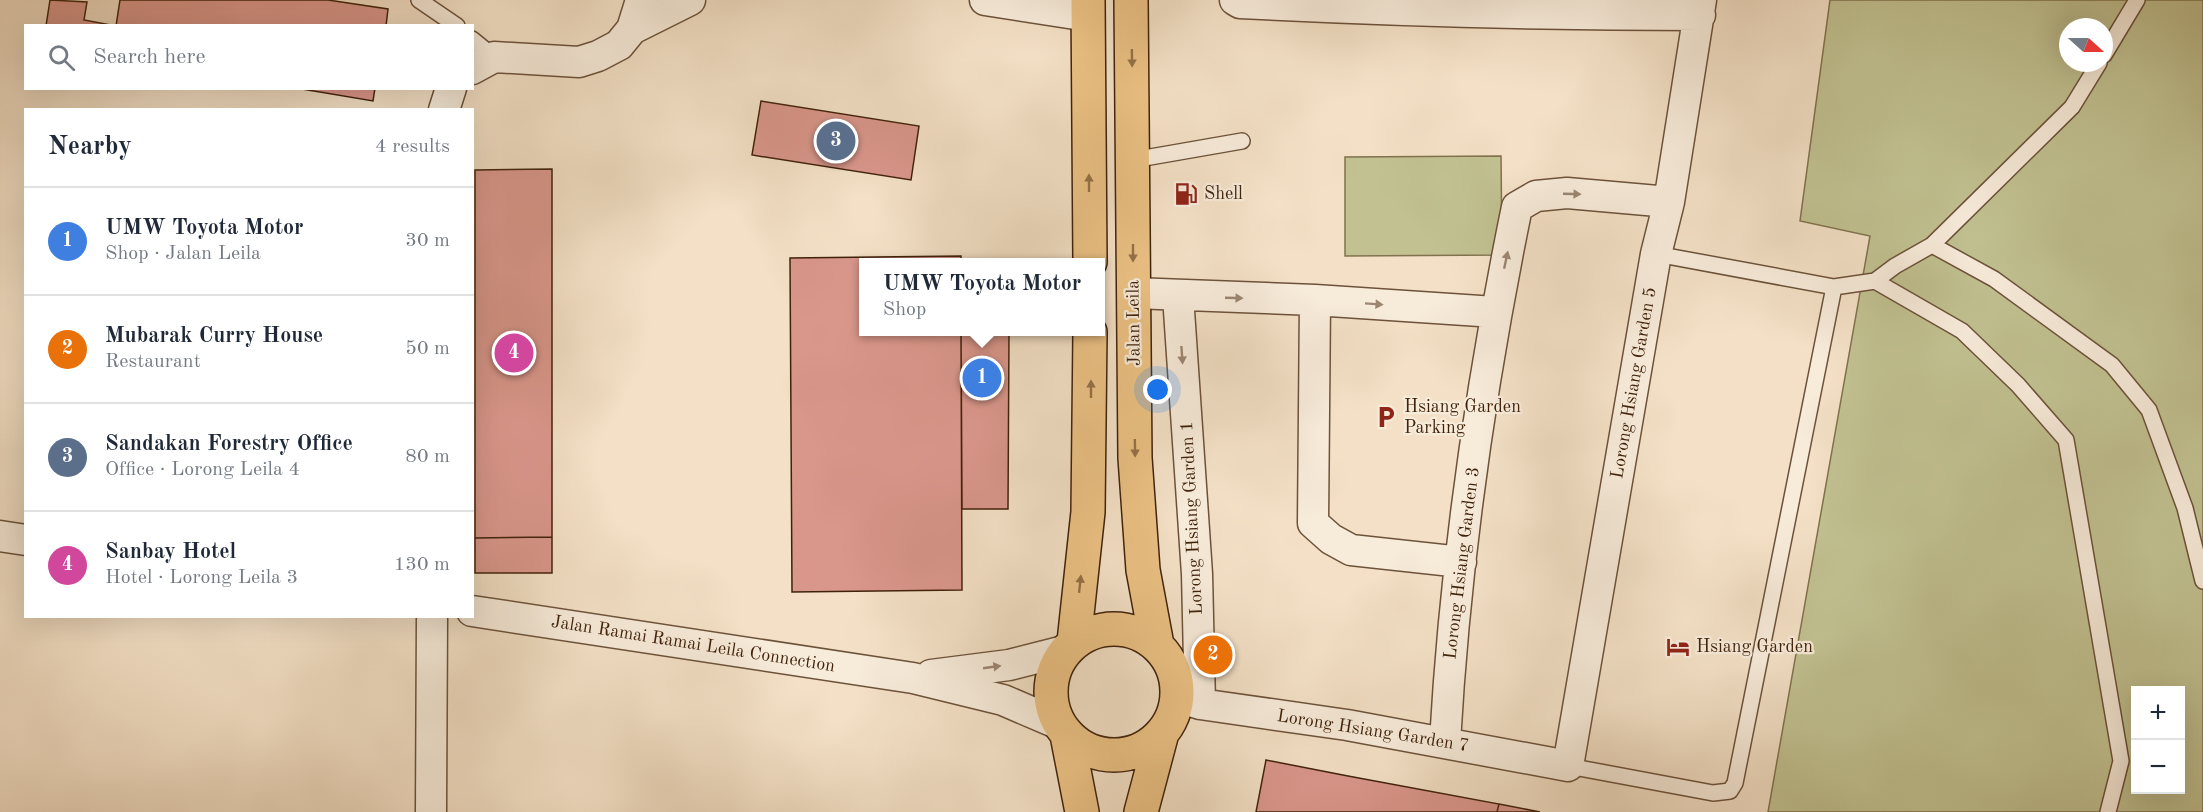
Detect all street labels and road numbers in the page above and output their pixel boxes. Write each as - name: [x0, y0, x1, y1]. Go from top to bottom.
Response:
- street label: Jalan Leila: [1124, 280, 1144, 366]
- street label: Lorong Hsiang Garden 5: [1608, 286, 1660, 480]
- street label: Lorong Hsiang Garden 1: [1178, 421, 1206, 615]
- street label: Lorong Hsiang Garden 3: [1441, 466, 1483, 660]
- street label: Jalan Ramai Ramai Leila Connection: [550, 613, 837, 675]
- street label: Lorong Hsiang Garden 7: [1276, 707, 1470, 755]

